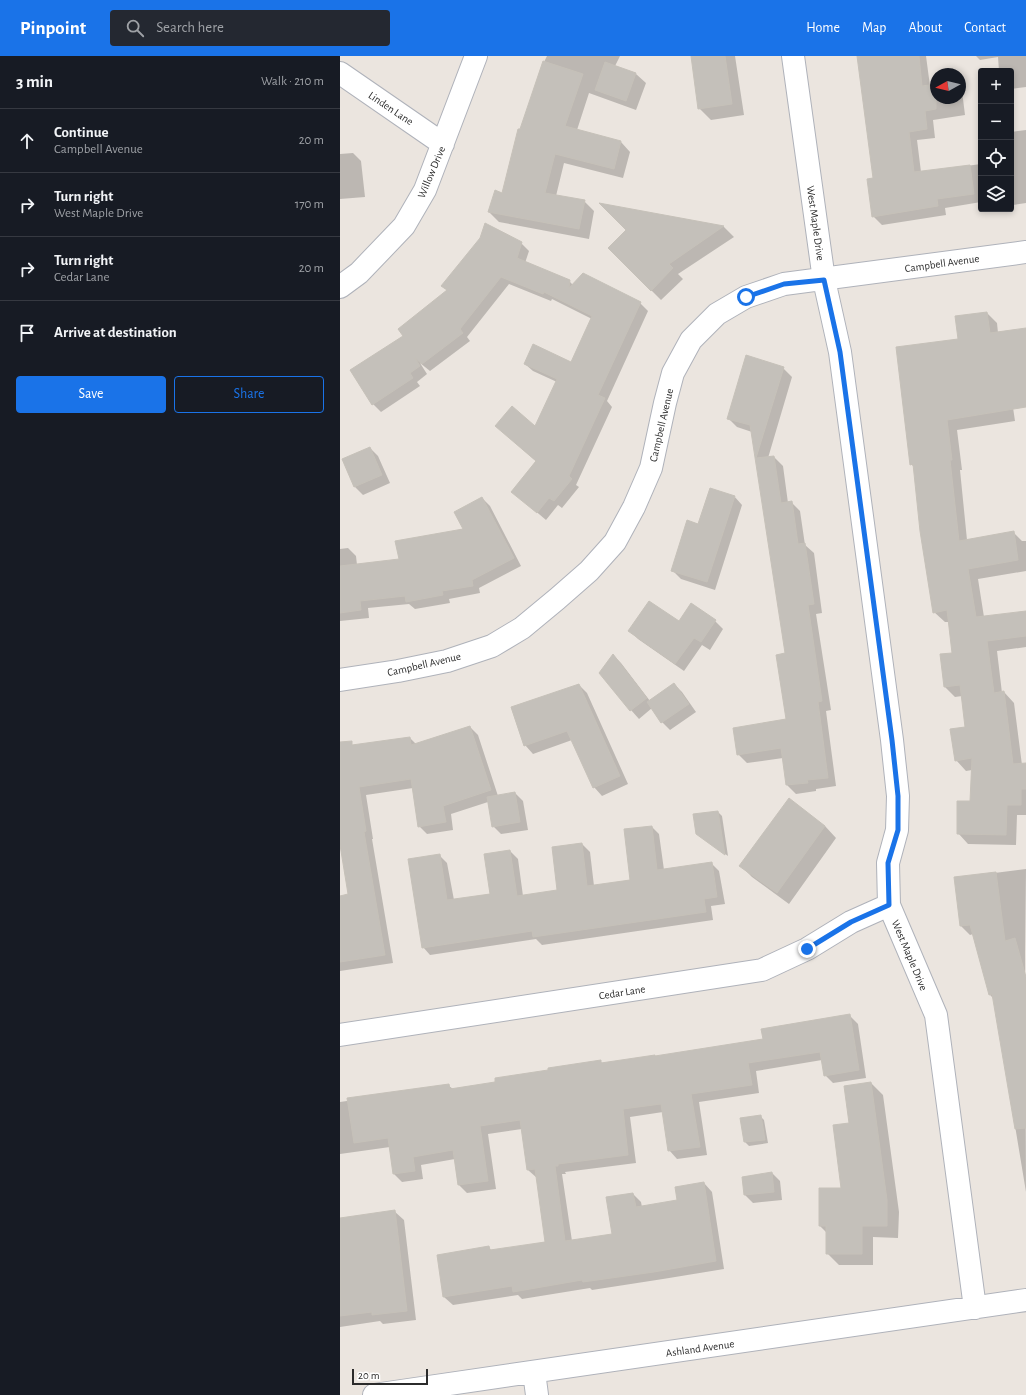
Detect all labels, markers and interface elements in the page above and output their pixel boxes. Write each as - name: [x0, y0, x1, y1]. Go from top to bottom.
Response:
- search box: [110, 10, 390, 46]
- icon: search: [124, 17, 146, 39]
- text: Pinpoint: [20, 19, 86, 38]
- text: Search here: [156, 20, 224, 35]
- text: Home: [806, 21, 840, 35]
- text: Map: [862, 21, 886, 35]
- text: About: [908, 21, 942, 35]
- text: Contact: [964, 21, 1006, 35]
- north arrow: [930, 68, 966, 104]
- map controls: [978, 68, 1014, 212]
- button: +: [978, 68, 1014, 104]
- text: 3 min: [16, 73, 53, 90]
- text: Walk · 210 m: [261, 75, 324, 88]
- street label: Linden Lane: [366, 89, 415, 127]
- button: −: [978, 104, 1014, 140]
- text: Continue: [54, 125, 109, 140]
- icon: ahead: [16, 130, 38, 152]
- text: 20 m: [299, 134, 324, 147]
- button: locate: [978, 140, 1014, 176]
- text: Campbell Avenue: [54, 143, 143, 156]
- street label: Willow Drive: [416, 145, 447, 200]
- button: layers: [978, 176, 1014, 212]
- street label: West Maple Drive: [805, 185, 826, 261]
- text: Turn right: [54, 189, 113, 204]
- icon: right: [16, 194, 38, 216]
- text: 170 m: [295, 198, 324, 211]
- text: West Maple Drive: [54, 207, 143, 220]
- text: Turn right: [54, 253, 113, 268]
- street label: Campbell Avenue: [904, 253, 980, 274]
- icon: right: [16, 258, 38, 280]
- text: 20 m: [299, 262, 324, 275]
- text: Cedar Lane: [54, 271, 109, 284]
- route start: [737, 288, 755, 306]
- icon: arrive: [16, 322, 38, 344]
- text: Arrive at destination: [54, 325, 177, 340]
- button: Save: [16, 376, 166, 413]
- button: Share: [174, 376, 324, 413]
- street label: Campbell Avenue: [648, 387, 675, 463]
- street label: Campbell Avenue: [386, 651, 462, 678]
- street label: West Maple Drive: [890, 918, 929, 992]
- route end: [798, 940, 816, 958]
- street label: Cedar Lane: [598, 983, 646, 1002]
- street label: Ashland Avenue: [665, 1338, 735, 1359]
- scale bar: [352, 1367, 428, 1386]
- text: 20 m: [358, 1370, 379, 1381]

